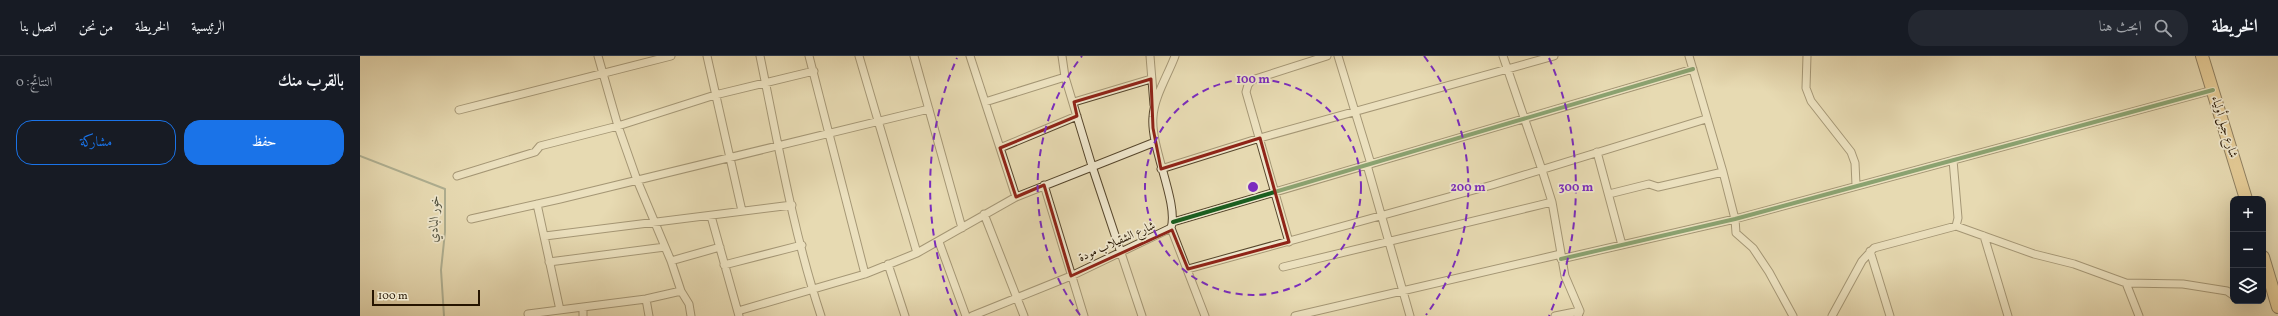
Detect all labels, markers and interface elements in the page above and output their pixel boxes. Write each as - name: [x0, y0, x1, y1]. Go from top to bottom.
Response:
- search box: [1908, 10, 2188, 46]
- text: الخريطة: [2212, 14, 2258, 40]
- text: ابحث هنا: [2099, 17, 2142, 38]
- icon: search: [2152, 17, 2174, 39]
- text: اتصل بنا: [20, 18, 57, 37]
- text: من نحن: [79, 18, 113, 37]
- text: الخريطة: [135, 18, 169, 37]
- text: الرئيسية: [191, 18, 225, 37]
- text: بالقرب منك: [278, 70, 344, 93]
- text: 100 m: [1236, 72, 1270, 88]
- text: النتائج: 0: [16, 74, 52, 92]
- street label: شارع جبل أولياء: [2205, 94, 2242, 161]
- button: مشاركة: [16, 120, 176, 165]
- button: حفظ: [184, 120, 344, 165]
- centre of rings: [1246, 180, 1260, 194]
- text: 200 m: [1450, 180, 1486, 196]
- text: 300 m: [1559, 180, 1594, 196]
- water label: خور البادي: [425, 195, 445, 243]
- map controls: [2230, 196, 2266, 304]
- button: +: [2230, 196, 2266, 232]
- street label: شارع الشقيلاب مودة: [1076, 218, 1159, 268]
- button: −: [2230, 232, 2266, 268]
- button: layers: [2230, 268, 2266, 304]
- scale bar: [372, 288, 480, 307]
- text: 100 m: [378, 289, 408, 304]

